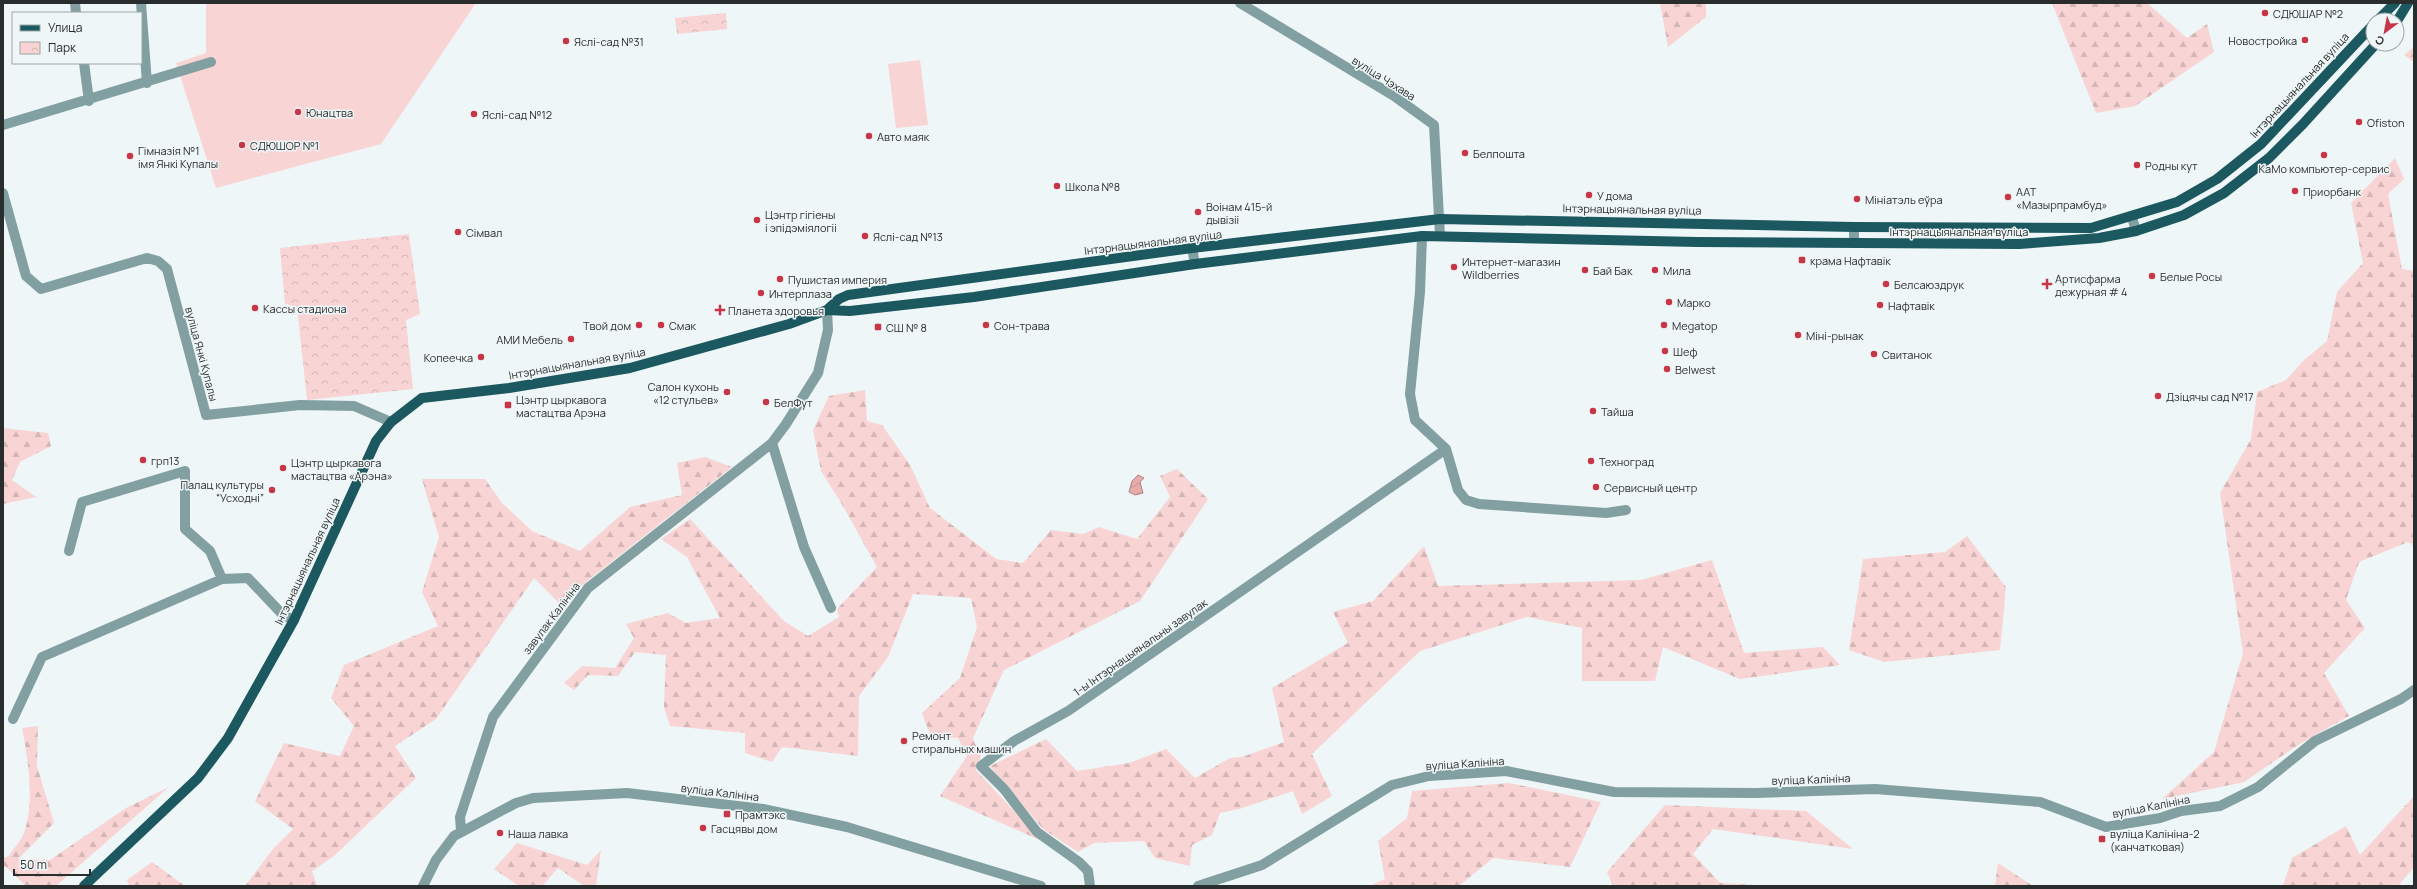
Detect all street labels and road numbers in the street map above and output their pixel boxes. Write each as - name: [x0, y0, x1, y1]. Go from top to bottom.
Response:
- street label: Інтэрнацыянальная вуліца: [2246, 29, 2352, 141]
- street label: вуліца Чэхава: [1349, 52, 1419, 104]
- street label: Інтэрнацыянальная вуліца: [1562, 200, 1702, 218]
- street label: Інтэрнацыянальная вуліца: [1890, 224, 2028, 239]
- street label: Інтэрнацыянальная вуліца: [1083, 226, 1223, 258]
- street label: вуліца Янкі Купалы: [182, 305, 222, 403]
- street label: Інтэрнацыянальная вуліца: [507, 344, 647, 382]
- street label: Інтэрнацыянальная вуліца: [271, 495, 343, 627]
- street label: завулак Калініна: [519, 579, 583, 657]
- street label: 1-ы Інтэрнацыянальны завулак: [1070, 595, 1210, 699]
- street label: вуліца Калініна: [1425, 753, 1505, 773]
- street label: вуліца Калініна: [1771, 770, 1851, 788]
- street label: вуліца Калініна: [680, 780, 760, 804]
- street label: вуліца Калініна: [2111, 791, 2191, 821]

